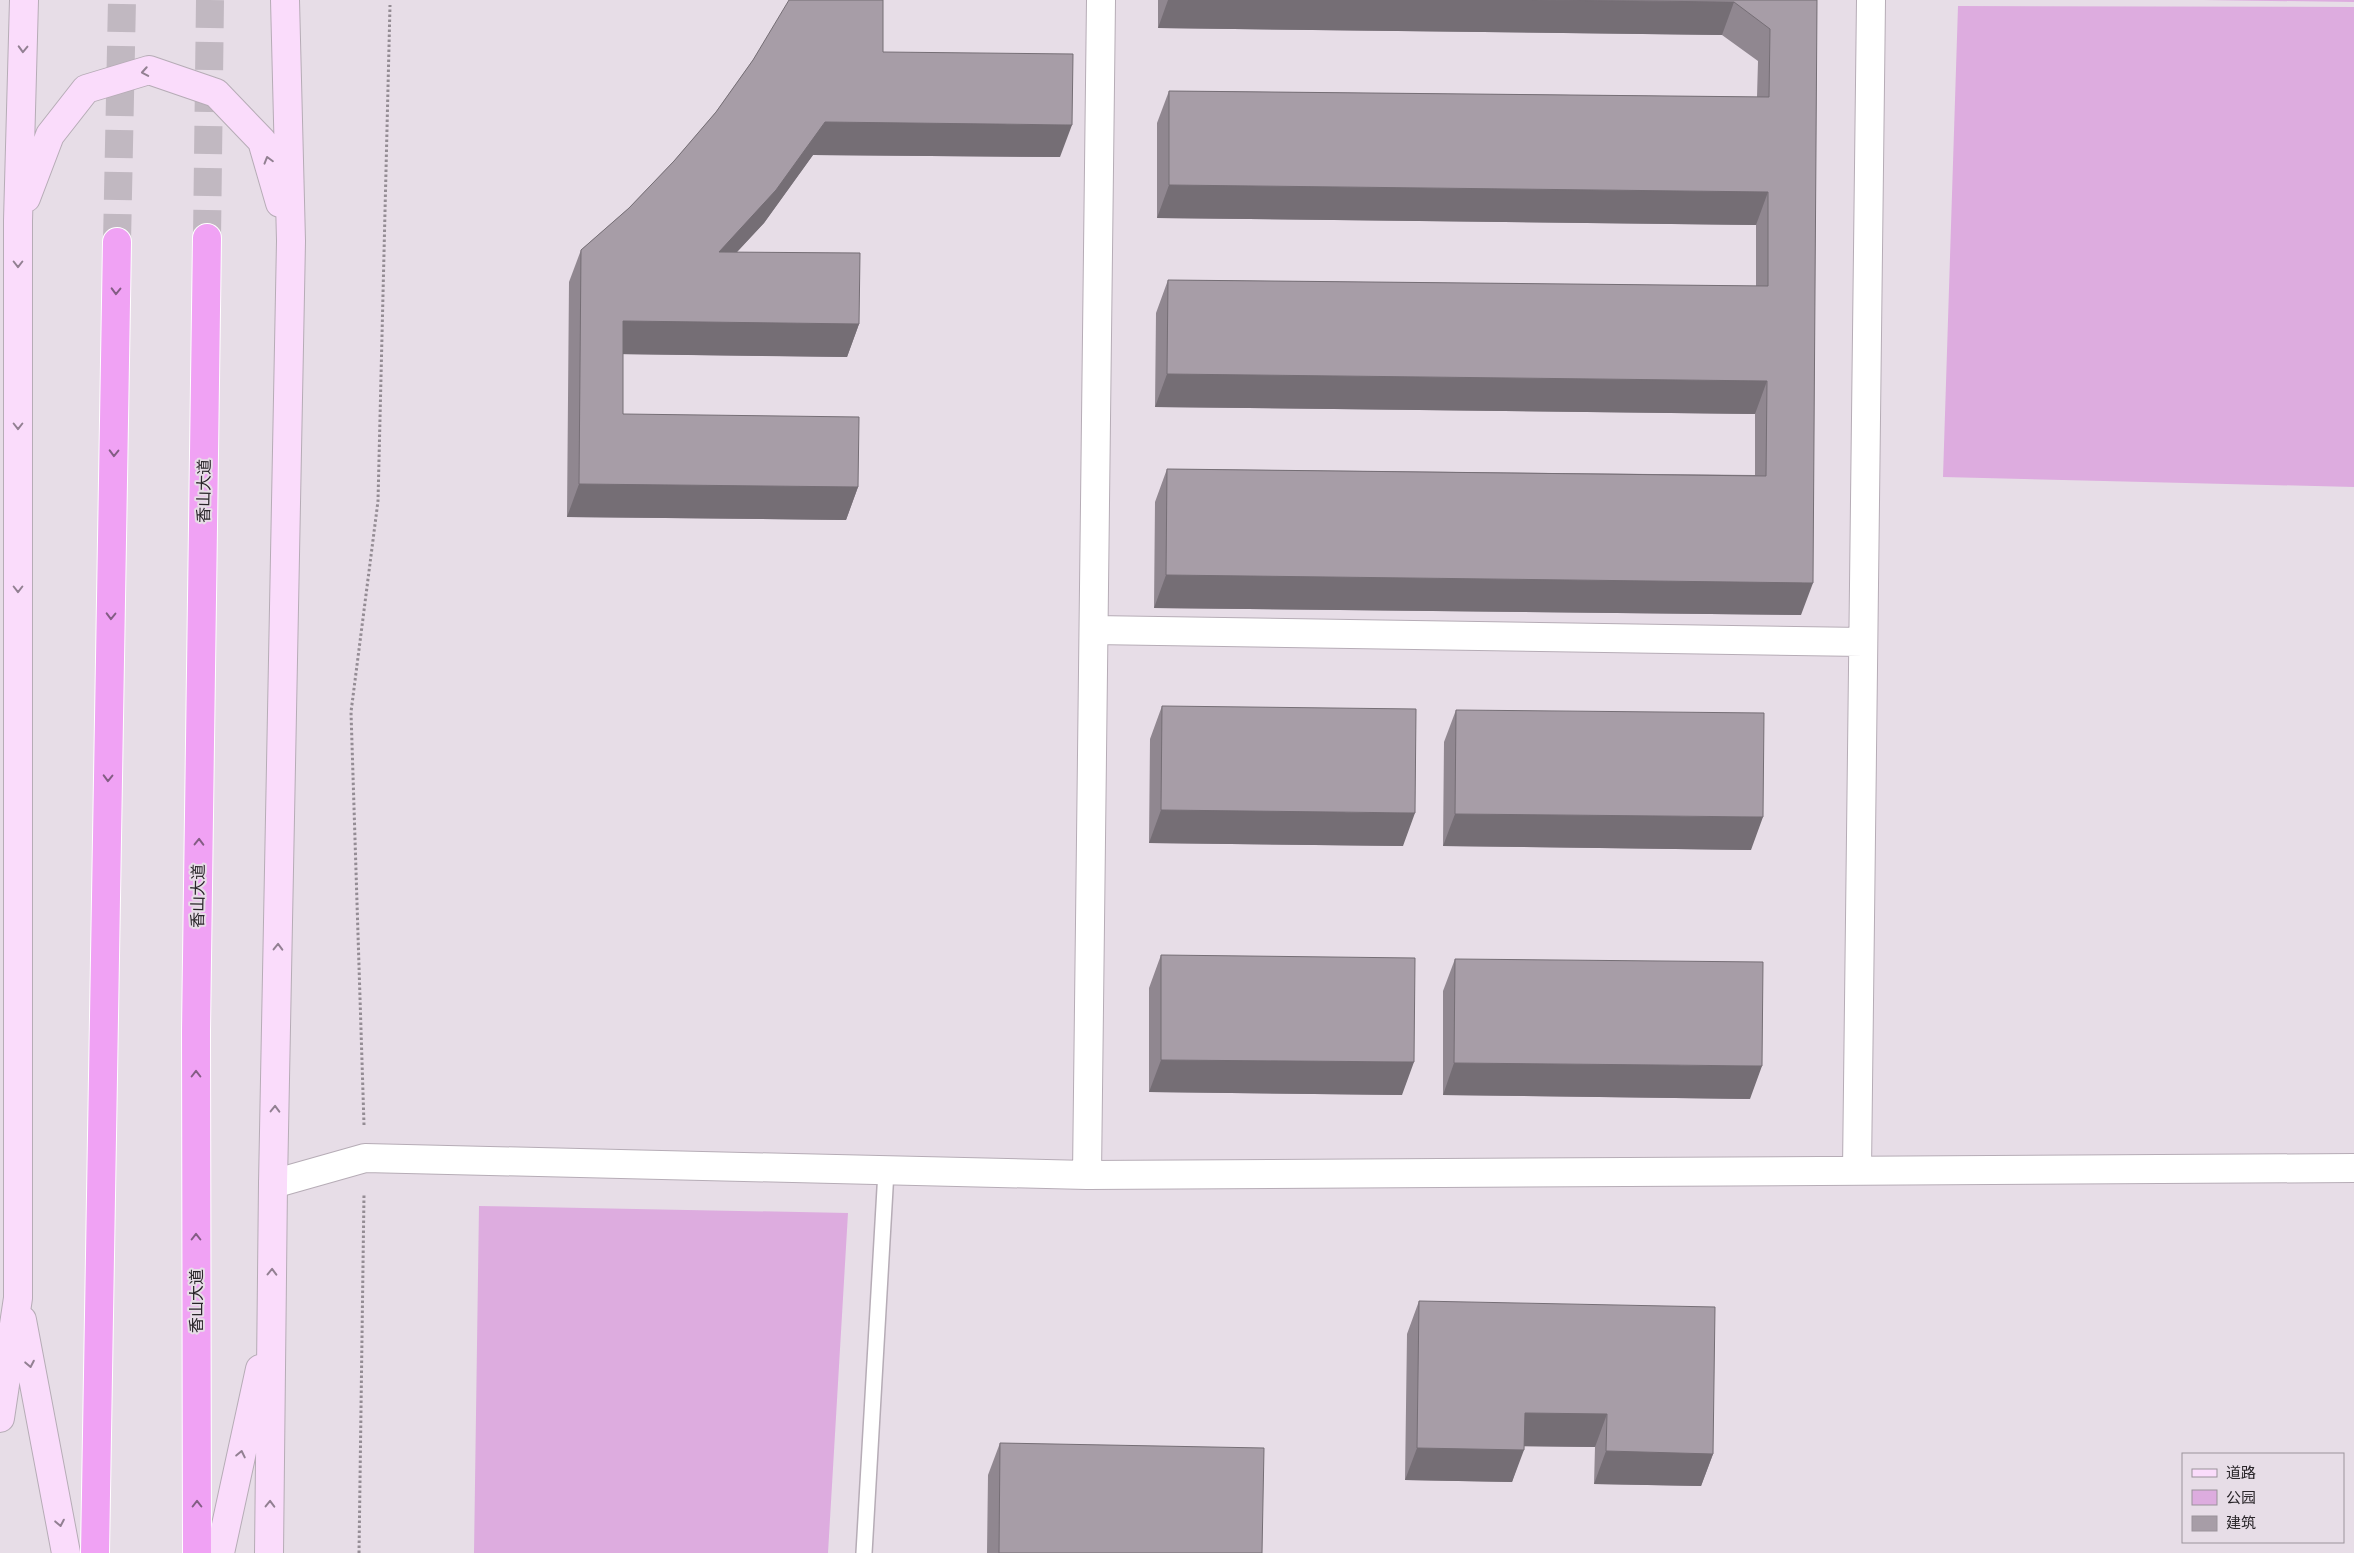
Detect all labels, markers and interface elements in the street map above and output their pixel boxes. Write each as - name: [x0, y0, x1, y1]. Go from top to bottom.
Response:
- one-way arrow: [18, 45, 28, 53]
- one-way arrow: [140, 67, 149, 77]
- one-way arrow: [263, 157, 273, 165]
- one-way arrow: [13, 260, 23, 268]
- one-way arrow: [111, 287, 122, 295]
- one-way arrow: [13, 422, 23, 430]
- one-way arrow: [108, 449, 119, 457]
- street label: 香山大道: [194, 459, 214, 523]
- one-way arrow: [13, 585, 23, 593]
- one-way arrow: [106, 612, 116, 620]
- one-way arrow: [103, 774, 113, 782]
- one-way arrow: [194, 838, 204, 846]
- street label: 香山大道: [188, 864, 208, 928]
- one-way arrow: [273, 943, 283, 950]
- one-way arrow: [191, 1070, 201, 1078]
- one-way arrow: [269, 1105, 280, 1113]
- one-way arrow: [191, 1233, 201, 1240]
- one-way arrow: [267, 1268, 277, 1276]
- street label: 香山大道: [187, 1269, 206, 1333]
- one-way arrow: [24, 1359, 35, 1368]
- one-way arrow: [236, 1450, 246, 1458]
- legend: [2182, 1453, 2344, 1543]
- text: 道路: [2226, 1464, 2256, 1482]
- text: 公园: [2226, 1489, 2256, 1507]
- one-way arrow: [192, 1500, 202, 1508]
- one-way arrow: [265, 1500, 275, 1508]
- text: 建筑: [2226, 1514, 2256, 1532]
- one-way arrow: [55, 1519, 65, 1528]

